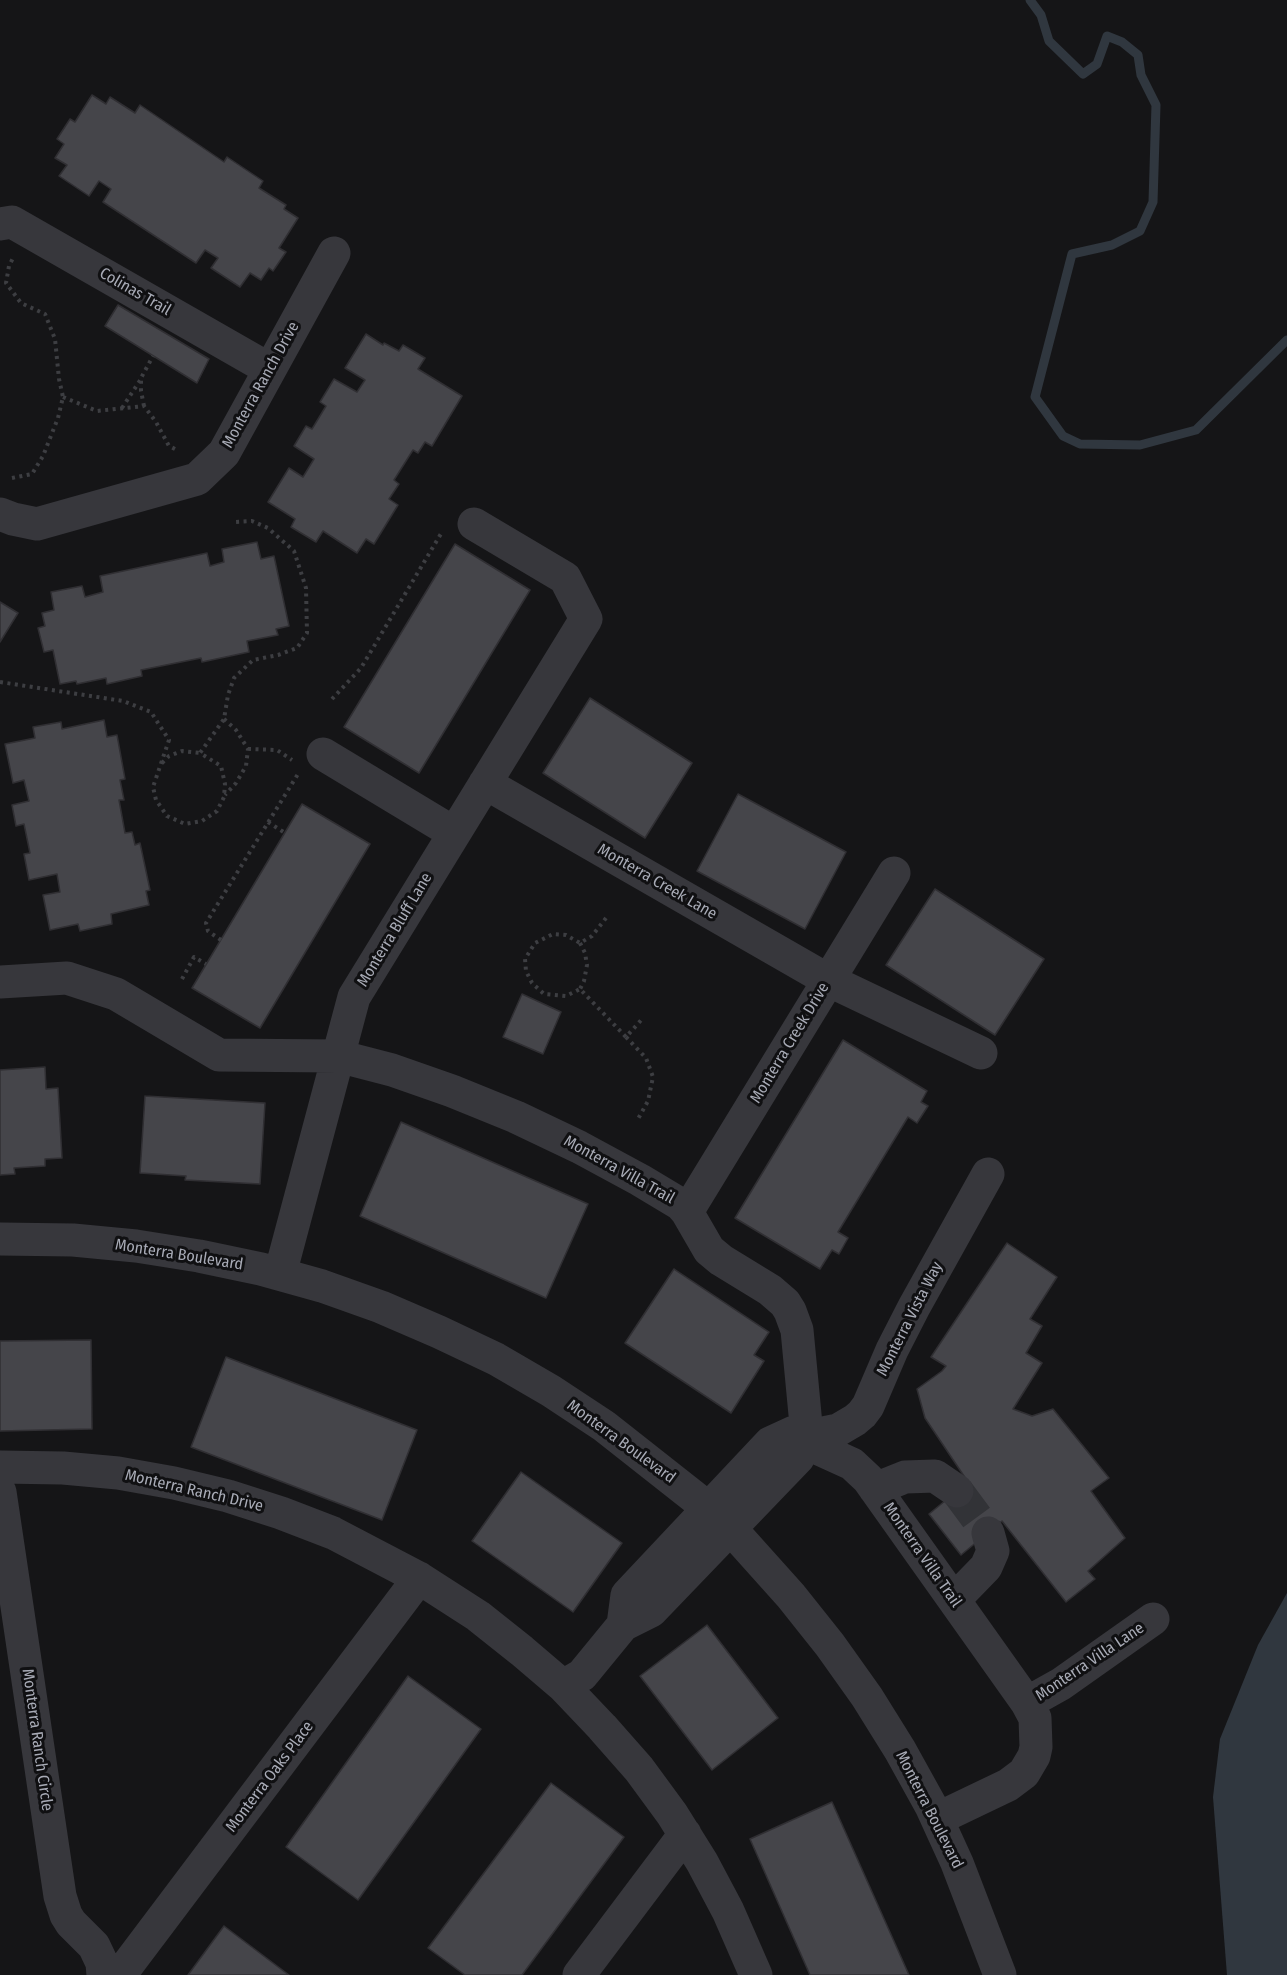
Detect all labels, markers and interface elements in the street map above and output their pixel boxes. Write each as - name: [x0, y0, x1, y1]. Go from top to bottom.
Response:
- street label: Colinas Trail: [96, 264, 174, 320]
- street label: Monterra Ranch Drive: [218, 319, 304, 451]
- street label: Monterra Creek Lane: [594, 840, 720, 924]
- street label: Monterra Bluff Lane: [353, 870, 437, 990]
- street label: Monterra Creek Drive: [746, 979, 834, 1107]
- street label: Monterra Villa Trail: [560, 1132, 678, 1208]
- street label: Monterra Boulevard: [114, 1235, 244, 1275]
- street label: Monterra Vista Way: [873, 1259, 947, 1379]
- street label: Monterra Boulevard: [563, 1396, 679, 1488]
- street label: Monterra Ranch Drive: [123, 1466, 265, 1516]
- street label: Monterra Villa Trail: [879, 1499, 965, 1611]
- street label: Monterra Villa Lane: [1032, 1619, 1148, 1705]
- street label: Monterra Ranch Circle: [18, 1668, 56, 1812]
- street label: Monterra Oaks Place: [222, 1718, 318, 1836]
- street label: Monterra Boulevard: [891, 1748, 967, 1872]

